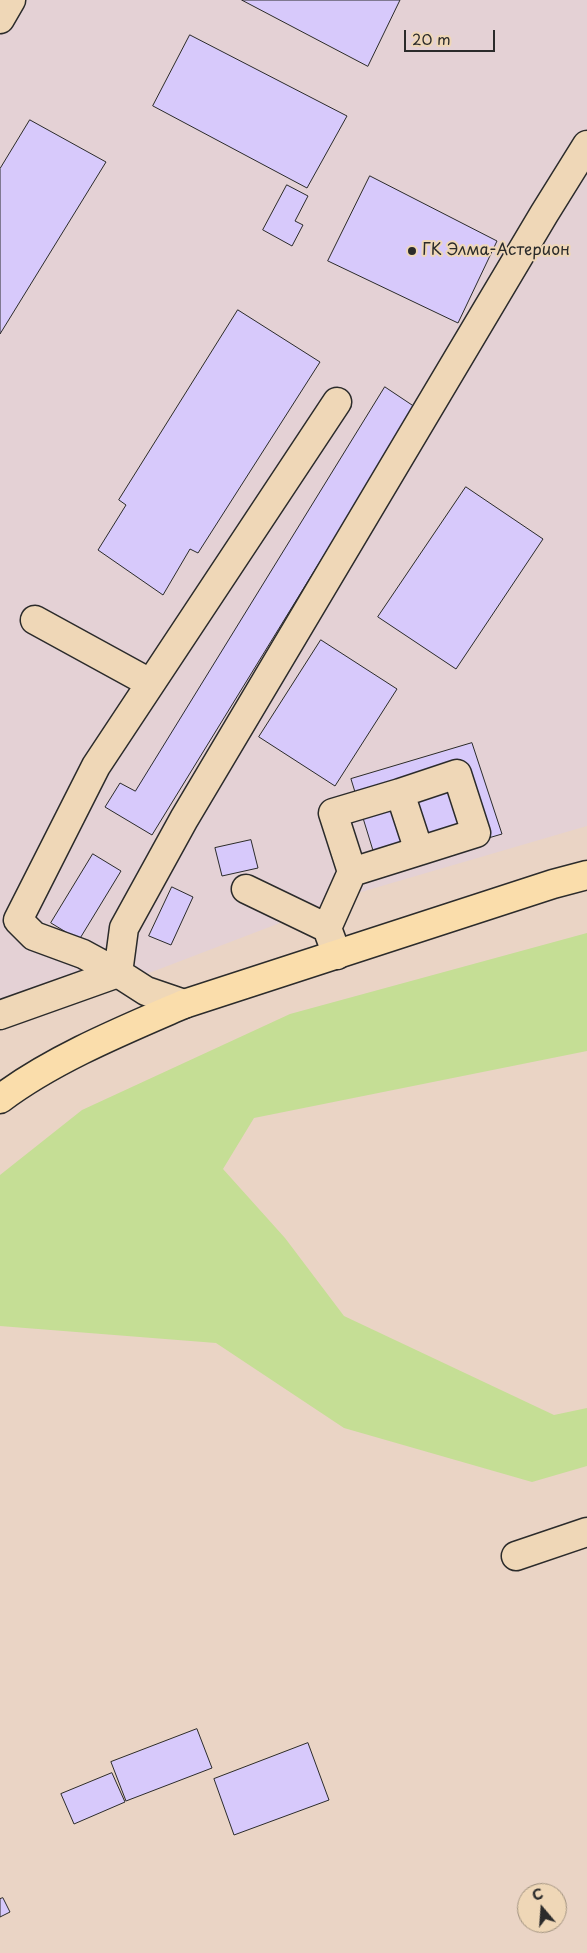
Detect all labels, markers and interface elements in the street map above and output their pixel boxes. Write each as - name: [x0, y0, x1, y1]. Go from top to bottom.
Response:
- scale bar: [407, 20, 498, 52]
- text: 20 m: [412, 27, 451, 50]
- place label: ГК Элма-Астерион: [422, 241, 570, 261]
- marker: ГК Элма-Астерион: [406, 245, 418, 257]
- north arrow: [517, 1883, 567, 1933]
- text: С: [529, 1883, 546, 1906]

